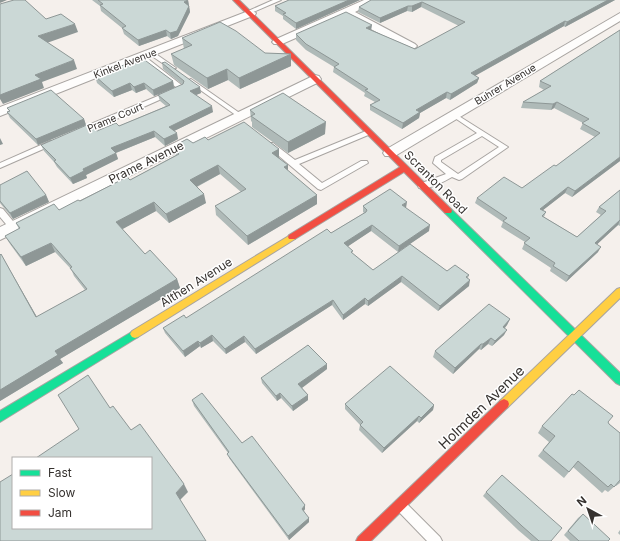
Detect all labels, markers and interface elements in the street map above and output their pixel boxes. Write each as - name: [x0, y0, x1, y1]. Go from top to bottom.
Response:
- street label: Kinkel Avenue: [92, 45, 158, 81]
- street label: Buhrer Avenue: [472, 61, 538, 107]
- street label: Prame Court: [85, 100, 145, 134]
- street label: Prame Avenue: [106, 137, 186, 187]
- street label: Scranton Road: [401, 147, 471, 217]
- street label: Althen Avenue: [157, 254, 235, 310]
- street label: Holmden Avenue: [435, 362, 527, 452]
- legend: [12, 457, 152, 529]
- text: Fast: [48, 465, 72, 480]
- text: Slow: [48, 485, 76, 500]
- north arrow: [568, 489, 608, 529]
- text: N: [574, 493, 589, 509]
- text: Jam: [48, 505, 72, 520]

